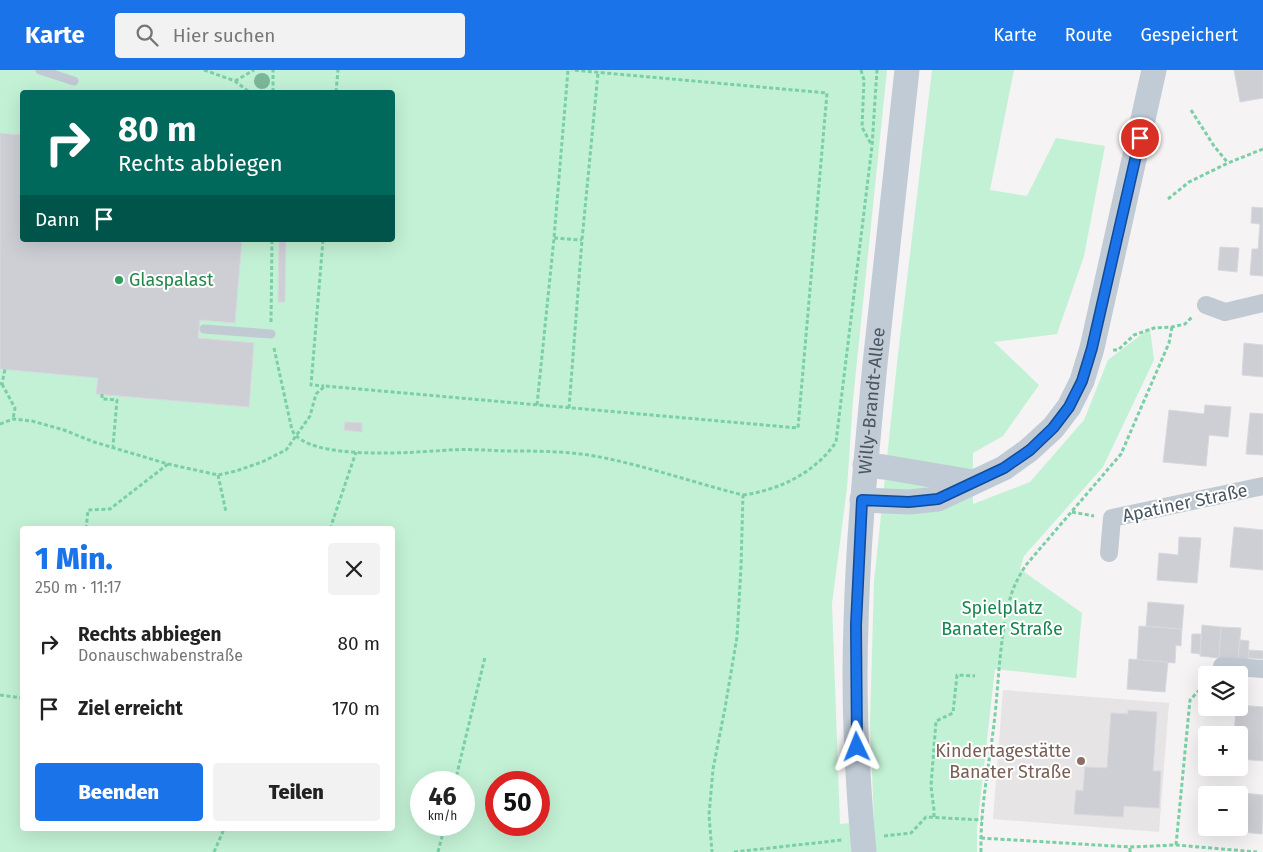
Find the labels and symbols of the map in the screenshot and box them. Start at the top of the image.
pin [1119,117,1161,159]
place label: Glaspalast [129,269,214,291]
marker: Glaspalast [113,274,125,286]
street label: Willy-Brandt-Allee [854,326,890,475]
street label: Apatiner Straße [1121,479,1249,527]
park label: Spielplatz Banater Straße [941,597,1063,640]
position arrow [830,720,882,772]
place label: Kindertagestätte Banater Straße [935,740,1071,783]
marker: Kindertagestätte Banater Straße [1075,755,1087,767]
speed limit sign: 50 [485,771,550,836]

